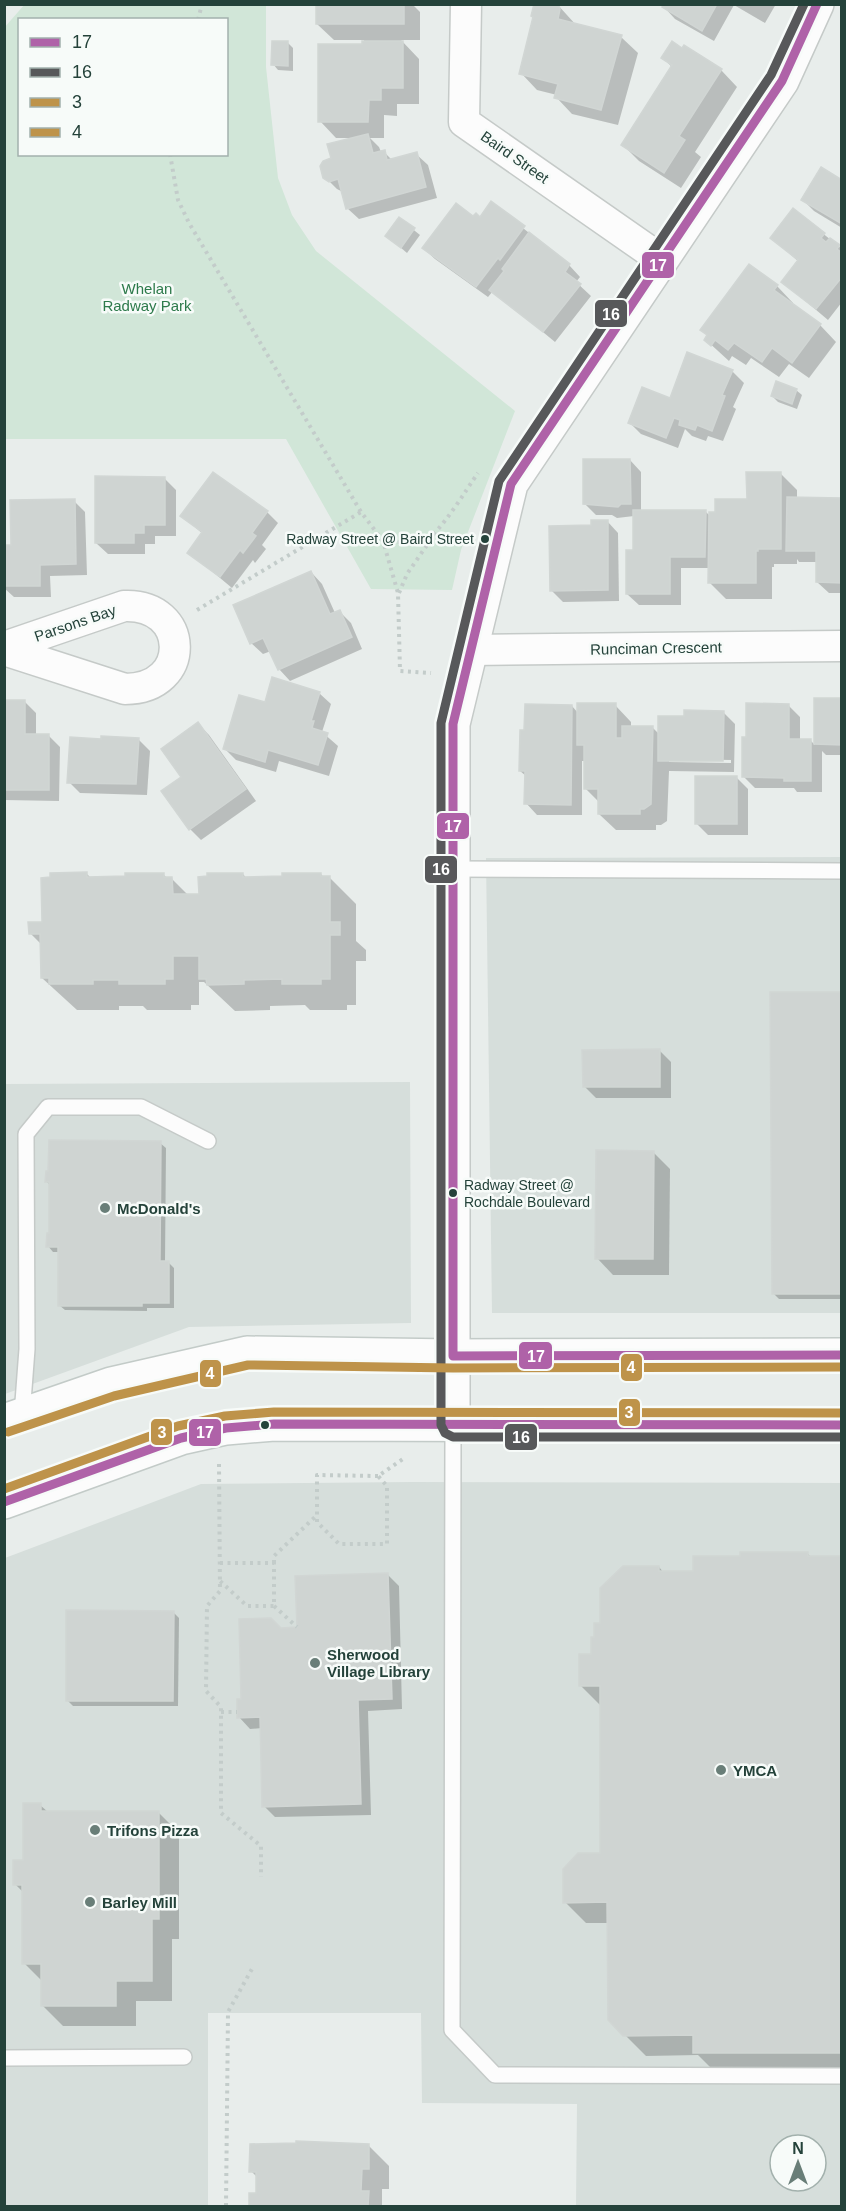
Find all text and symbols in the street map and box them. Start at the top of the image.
legend [18,18,228,156]
text: 17 [72,32,92,52]
text: 16 [72,62,92,82]
text: 3 [72,92,82,112]
text: 4 [72,122,82,142]
street label: Baird Street [478,127,553,187]
line badge: 17 [641,251,675,279]
text: 17 [649,257,667,274]
park label: Whelan Radway Park [102,280,192,314]
line badge: 16 [594,299,628,328]
text: 16 [602,306,620,323]
place label: Radway Street @ Baird Street [286,531,474,547]
marker: Radway Street @ Baird Street [479,533,491,545]
street label: Parsons Bay [32,601,118,645]
street label: Runciman Crescent [590,638,723,658]
line badge: 17 [436,812,470,840]
text: 17 [444,818,462,835]
line badge: 16 [424,855,458,884]
text: 16 [432,861,450,878]
place label: Radway Street @ Rochdale Boulevard [464,1177,590,1210]
marker: Radway Street @ Rochdale Boulevard [447,1187,459,1199]
place label: McDonald's [117,1200,201,1217]
marker: McDonald's [98,1201,112,1215]
line badge: 17 [518,1341,553,1370]
text: 17 [527,1348,545,1365]
line badge: 4 [620,1353,643,1382]
line badge: 4 [199,1359,222,1388]
text: 4 [627,1359,636,1376]
text: 4 [206,1365,215,1382]
line badge: 3 [618,1398,641,1427]
text: 3 [625,1404,634,1421]
line badge: 3 [150,1418,173,1446]
line badge: 17 [188,1418,222,1447]
unlabelled marker [259,1419,271,1431]
line badge: 16 [504,1423,538,1451]
text: 3 [158,1424,167,1441]
text: 17 [196,1424,214,1441]
text: 16 [512,1429,530,1446]
place label: Sherwood Village Library [327,1646,431,1680]
marker: Sherwood Village Library [308,1656,322,1670]
place label: YMCA [733,1762,777,1779]
marker: YMCA [714,1763,728,1777]
place label: Trifons Pizza [107,1822,199,1839]
marker: Trifons Pizza [88,1823,102,1837]
place label: Barley Mill [102,1894,177,1911]
marker: Barley Mill [83,1895,97,1909]
north arrow [768,2133,828,2193]
text: N [792,2140,804,2157]

